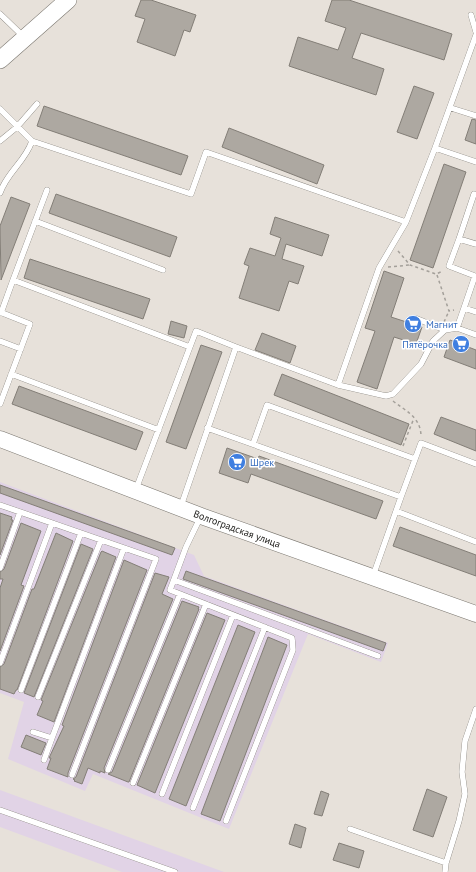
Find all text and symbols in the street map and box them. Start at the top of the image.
supermarket icon: Магнит [403,314,423,334]
place label: Магнит [426,318,457,331]
supermarket icon: Пятёрочка [451,334,471,354]
place label: Пятёрочка [402,338,448,351]
supermarket icon: Шрек [227,452,247,472]
place label: Шрек [250,456,274,469]
street label: Волгоградская улица [192,507,282,551]

